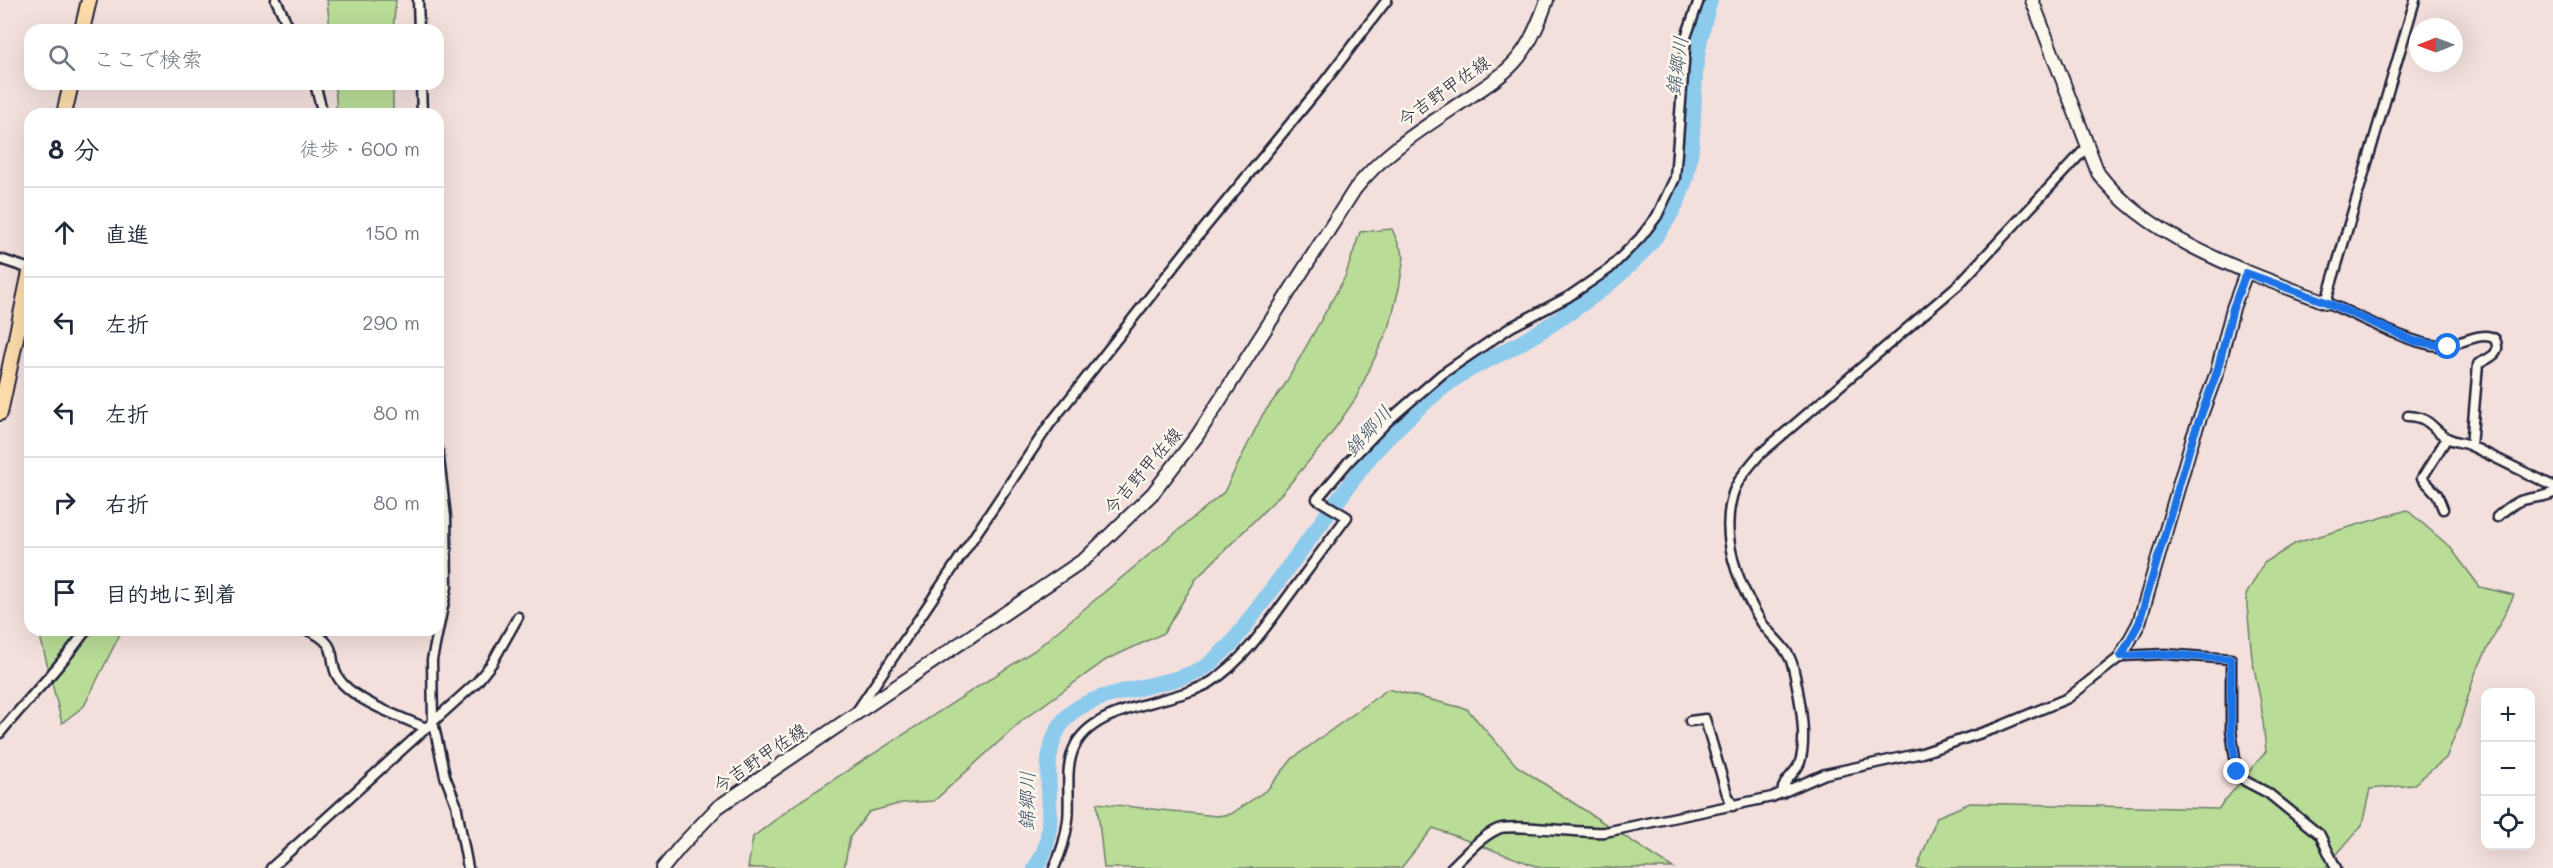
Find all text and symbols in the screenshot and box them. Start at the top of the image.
north arrow [2409,18,2463,72]
search box [24,24,444,90]
water label: 錦郷川 [1659,34,1693,97]
icon: search [45,41,78,74]
text: ここで検索 [93,44,203,73]
street label: 今吉野甲佐線 [1392,49,1495,131]
text: 8 分 [48,132,99,166]
text: 徒歩 · 600 m [299,135,420,161]
icon: ahead [48,216,81,249]
text: 直進 [105,219,149,248]
text: 150 m [365,219,420,245]
icon: left [48,306,81,339]
text: 左折 [105,309,149,338]
text: 290 m [362,309,420,335]
route start [2434,333,2460,359]
icon: left [48,396,81,429]
text: 左折 [105,399,149,428]
text: 80 m [373,399,420,425]
water label: 錦郷川 [1338,399,1397,461]
street label: 今吉野甲佐線 [1098,422,1187,519]
icon: right [48,486,81,519]
text: 右折 [105,489,149,518]
text: 80 m [373,489,420,515]
icon: arrive [48,576,81,609]
text: 目的地に到着 [105,579,237,608]
map controls [2481,688,2535,850]
button: + [2481,688,2535,742]
street label: 今吉野甲佐線 [708,717,811,797]
button: − [2481,742,2535,796]
route end [2223,758,2249,784]
water label: 錦郷川 [1012,771,1040,831]
button: locate [2481,796,2535,850]

